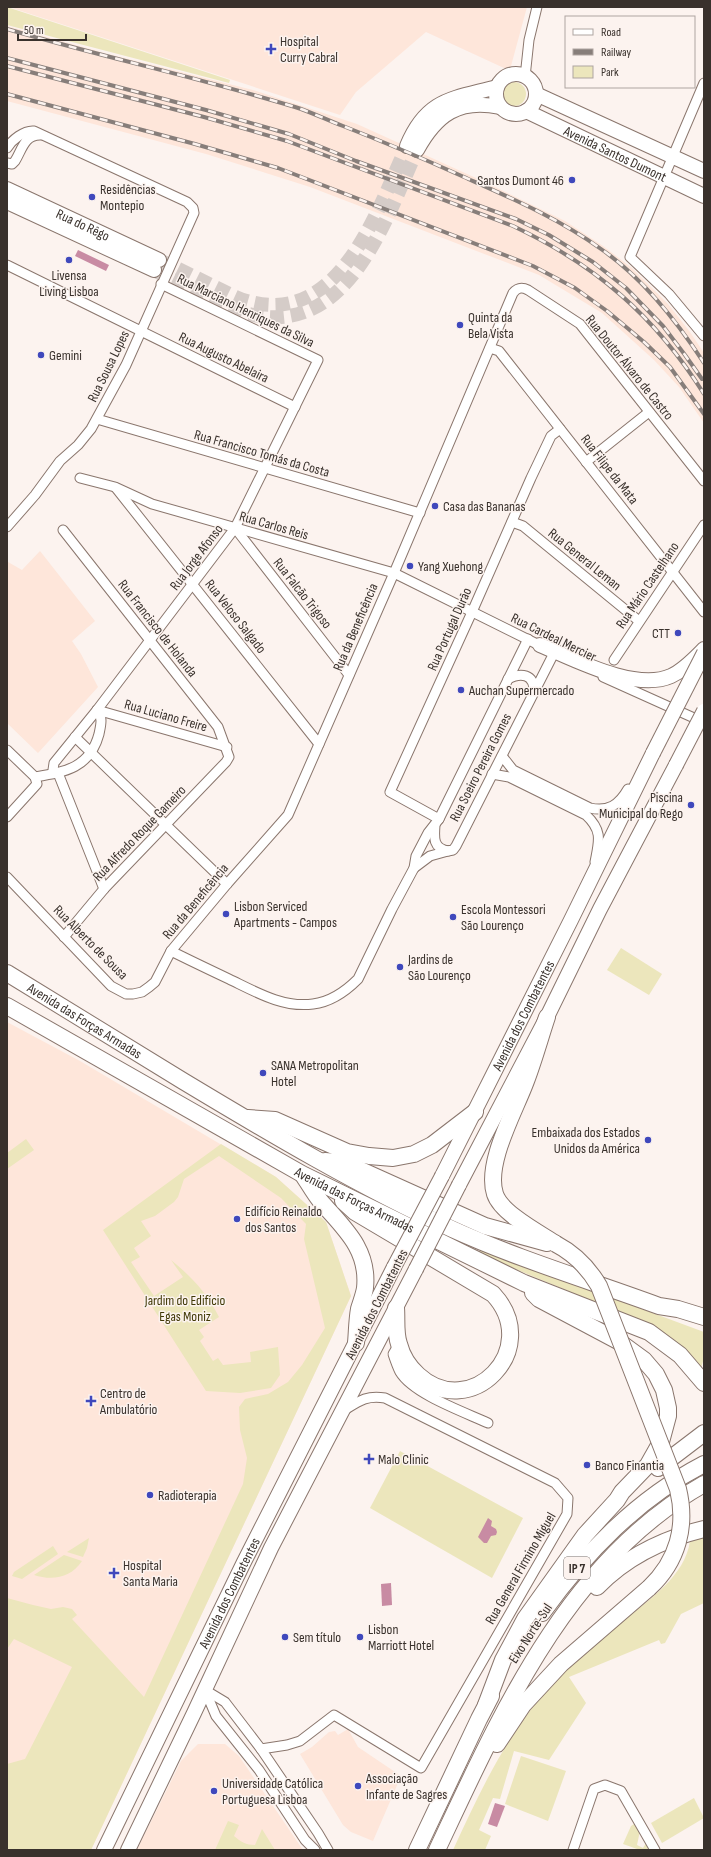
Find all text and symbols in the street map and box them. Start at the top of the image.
scale bar [18,16,86,42]
legend [565,16,695,88]
text: 50 m [24,23,44,38]
text: Road [601,25,621,40]
place label: Hospital Curry Cabral [280,33,338,66]
marker: Hospital Curry Cabral [265,43,277,55]
text: Railway [601,45,632,60]
text: Park [601,65,619,80]
street label: Avenida Santos Dumont [560,122,669,186]
place label: Santos Dumont 46 [477,172,564,189]
marker: Santos Dumont 46 [567,175,577,185]
place label: Residências Montepio [100,181,156,214]
marker: Residências Montepio [87,192,97,202]
street label: Rua do Rêgo [53,205,113,245]
marker: Livensa Living Lisboa [64,255,74,265]
place label: Livensa Living Lisboa [39,267,99,300]
street label: Rua Marciano Henriques da Silva [175,270,317,351]
place label: Quinta da Bela Vista [468,309,514,342]
street label: Rua Doutor Álvaro de Castro [582,311,677,423]
marker: Quinta da Bela Vista [455,320,465,330]
street label: Rua Sousa Lopes [84,328,133,405]
street label: Rua Augusto Abelaira [176,328,271,387]
place label: Gemini [49,347,82,364]
marker: Gemini [36,350,46,360]
street label: Rua Francisco Tomás da Costa [192,426,331,481]
street label: Rua Filipe da Mata [577,431,642,508]
place label: Casa das Bananas [443,498,525,515]
marker: Casa das Bananas [430,501,440,511]
street label: Rua Carlos Reis [237,508,310,543]
street label: Rua Jorge Afonso [166,521,227,594]
street label: Rua General Leman [545,525,625,594]
street label: Rua Mário Castelhano [612,539,683,632]
street label: Rua Falcão Trigoso [270,554,336,632]
place label: Yang Xuehong [418,558,483,575]
marker: Yang Xuehong [405,561,415,571]
street label: Rua Francisco de Holanda [114,576,201,680]
street label: Rua Veloso Salgado [201,576,270,657]
street label: Rua da Beneficência [329,581,382,674]
street label: Rua Portugal Durão [424,585,475,673]
street label: Rua Cardeal Mercier [508,609,599,665]
place label: CTT [652,625,670,642]
marker: CTT [673,628,683,638]
place label: Auchan Supermercado [468,682,574,699]
marker: Auchan Supermercado [456,685,466,695]
street label: Rua Luciano Freire [123,696,209,735]
street label: Rua Soeiro Pereira Gomes [446,710,515,824]
street label: Rua Alfredo Roque Gameiro [89,782,190,885]
place label: Piscina Municipal do Rego [599,789,683,822]
marker: Piscina Municipal do Rego [686,800,696,810]
street label: Rua da Beneficência [159,860,232,943]
place label: Lisbon Serviced Apartments - Campos [233,898,337,931]
place label: Escola Montessori São Lourenço [461,901,546,934]
street label: Rua Alberto de Sousa [50,902,131,983]
marker: Lisbon Serviced Apartments - Campos [221,909,231,919]
marker: Escola Montessori São Lourenço [448,912,458,922]
place label: Jardins de São Lourenço [407,951,471,984]
street label: Avenida dos Combatentes [488,958,558,1074]
marker: Jardins de São Lourenço [395,962,405,972]
street label: Avenida das Forças Armadas [23,979,145,1062]
place label: SANA Metropolitan Hotel [271,1057,359,1090]
marker: SANA Metropolitan Hotel [258,1068,268,1078]
place label: Embaixada dos Estados Unidos da América [532,1124,640,1157]
marker: Embaixada dos Estados Unidos da América [643,1135,653,1145]
street label: Avenida das Forças Armadas [291,1163,417,1237]
place label: Edifício Reinaldo dos Santos [245,1203,322,1236]
marker: Edifício Reinaldo dos Santos [232,1214,242,1224]
street label: Avenida dos Combatentes [341,1246,411,1363]
park label: Jardim do Edifício Egas Moniz [144,1292,225,1325]
place label: Centro de Ambulatório [99,1385,157,1418]
marker: Centro de Ambulatório [85,1395,97,1407]
place label: Malo Clinic [378,1451,429,1468]
marker: Malo Clinic [363,1453,375,1465]
place label: Banco Finantia [595,1457,664,1474]
marker: Banco Finantia [582,1460,592,1470]
place label: Radioterapia [158,1487,217,1504]
marker: Radioterapia [145,1490,155,1500]
street label: Rua General Firmino Miguel [481,1509,559,1627]
street label: Avenida dos Combatentes [195,1535,264,1652]
place label: Hospital Santa Maria [123,1557,178,1590]
road number: IP 7 [564,1557,590,1579]
marker: Hospital Santa Maria [108,1567,120,1579]
street label: Eixo Norte-Sul [505,1600,556,1666]
place label: Lisbon Marriott Hotel [368,1621,434,1654]
place label: Sem título [293,1629,341,1646]
marker: Sem título [280,1632,290,1642]
marker: Lisbon Marriott Hotel [355,1632,365,1642]
place label: Associação Infante de Sagres [365,1770,447,1803]
place label: Universidade Católica Portuguesa Lisboa [222,1775,323,1808]
marker: Associação Infante de Sagres [353,1781,363,1791]
marker: Universidade Católica Portuguesa Lisboa [209,1786,219,1796]

